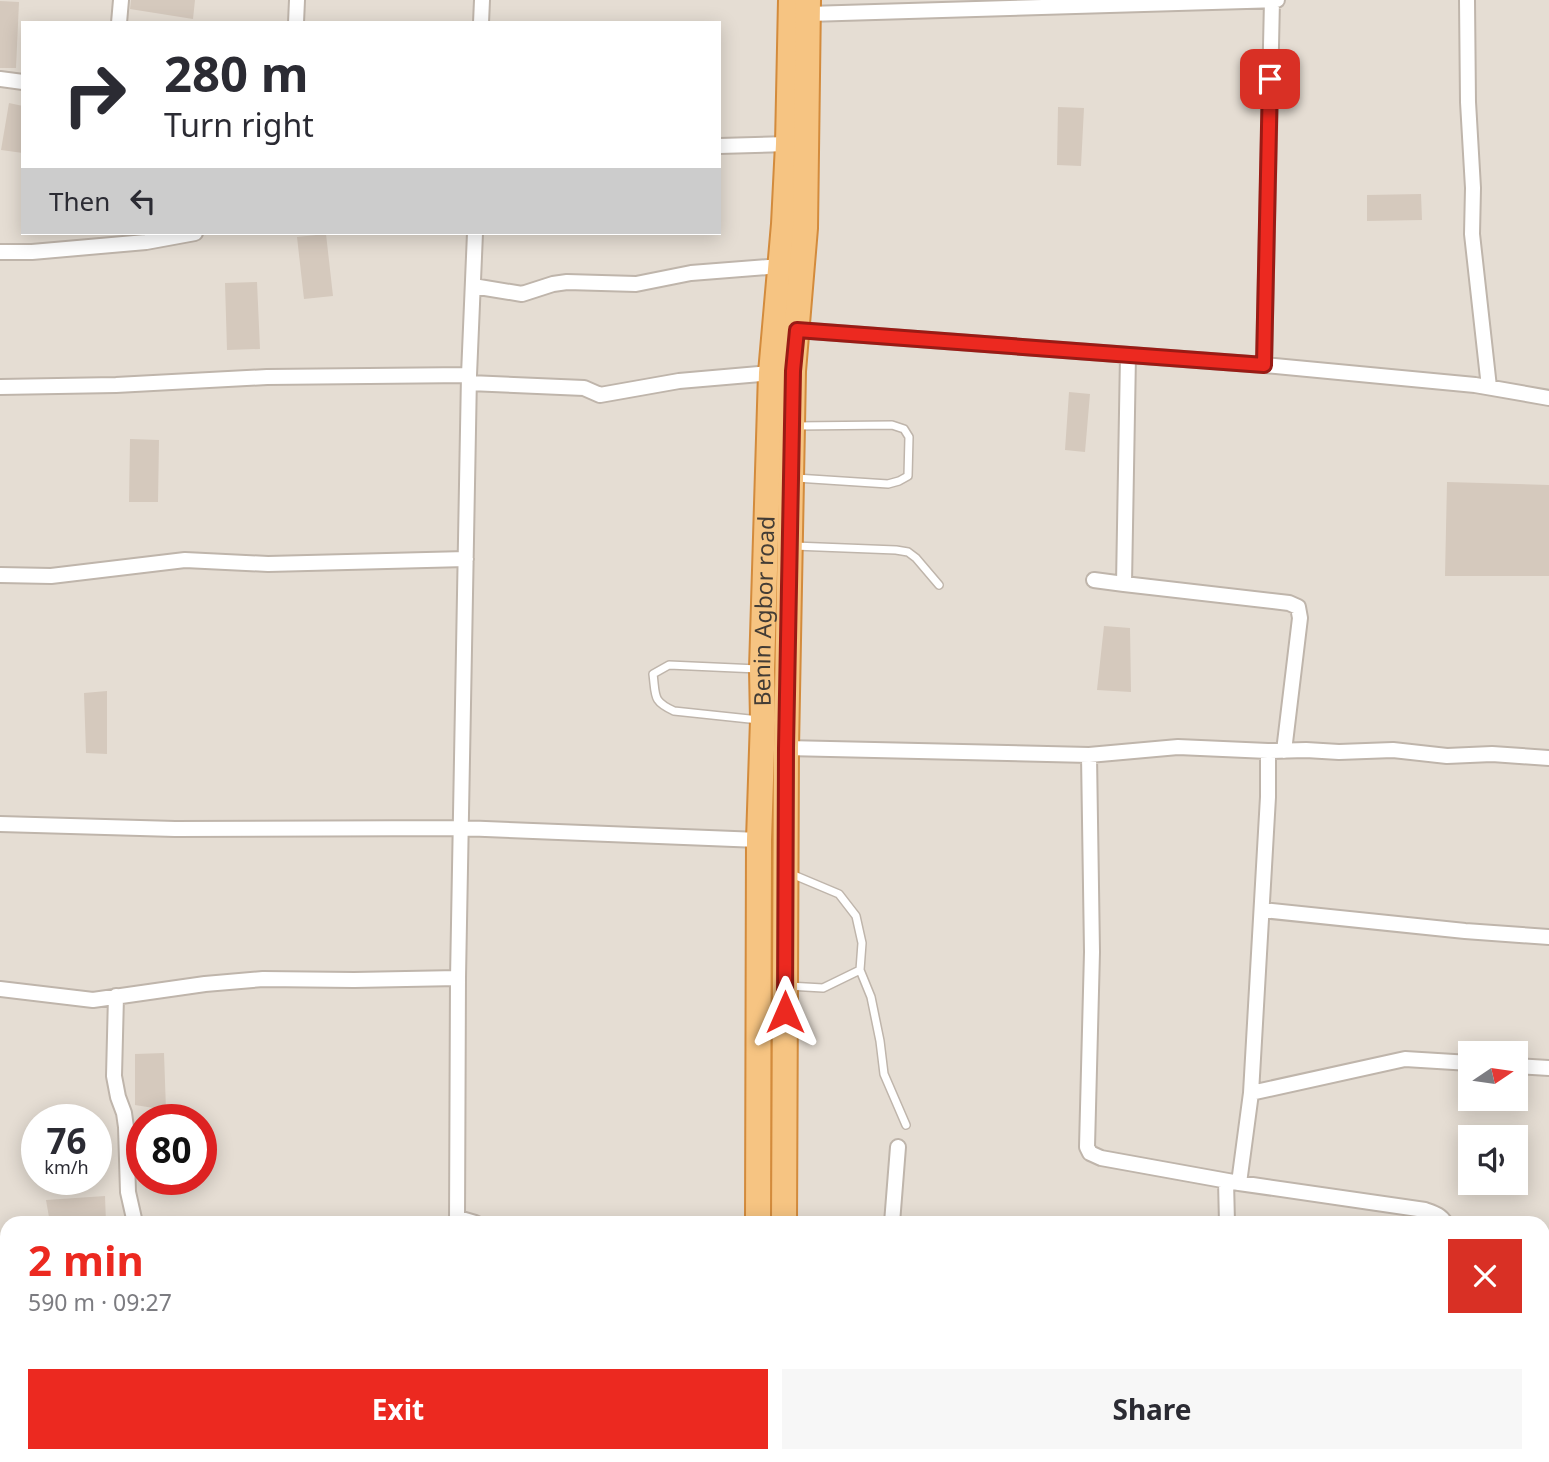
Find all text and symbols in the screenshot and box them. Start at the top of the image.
text: 280 m [164,40,309,106]
icon: right [49,49,140,140]
pin [1240,49,1300,109]
icon: arrive [1251,60,1289,98]
text: Turn right [164,103,314,146]
icon: left [124,182,162,220]
text: Then [49,183,110,219]
street label: Benin Agbor road [745,515,782,707]
position arrow [748,975,822,1049]
north arrow [1458,1041,1528,1111]
map controls [1458,1041,1528,1195]
speed limit sign: 80 [126,1104,217,1195]
text: 76 [46,1117,87,1164]
button: sound [1458,1125,1528,1195]
text: km/h [44,1155,89,1179]
text: 2 min [28,1231,144,1288]
button: close [1448,1239,1522,1313]
text: 590 m · 09:27 [28,1286,172,1318]
button: Exit [28,1369,768,1449]
button: Share [782,1369,1522,1449]

